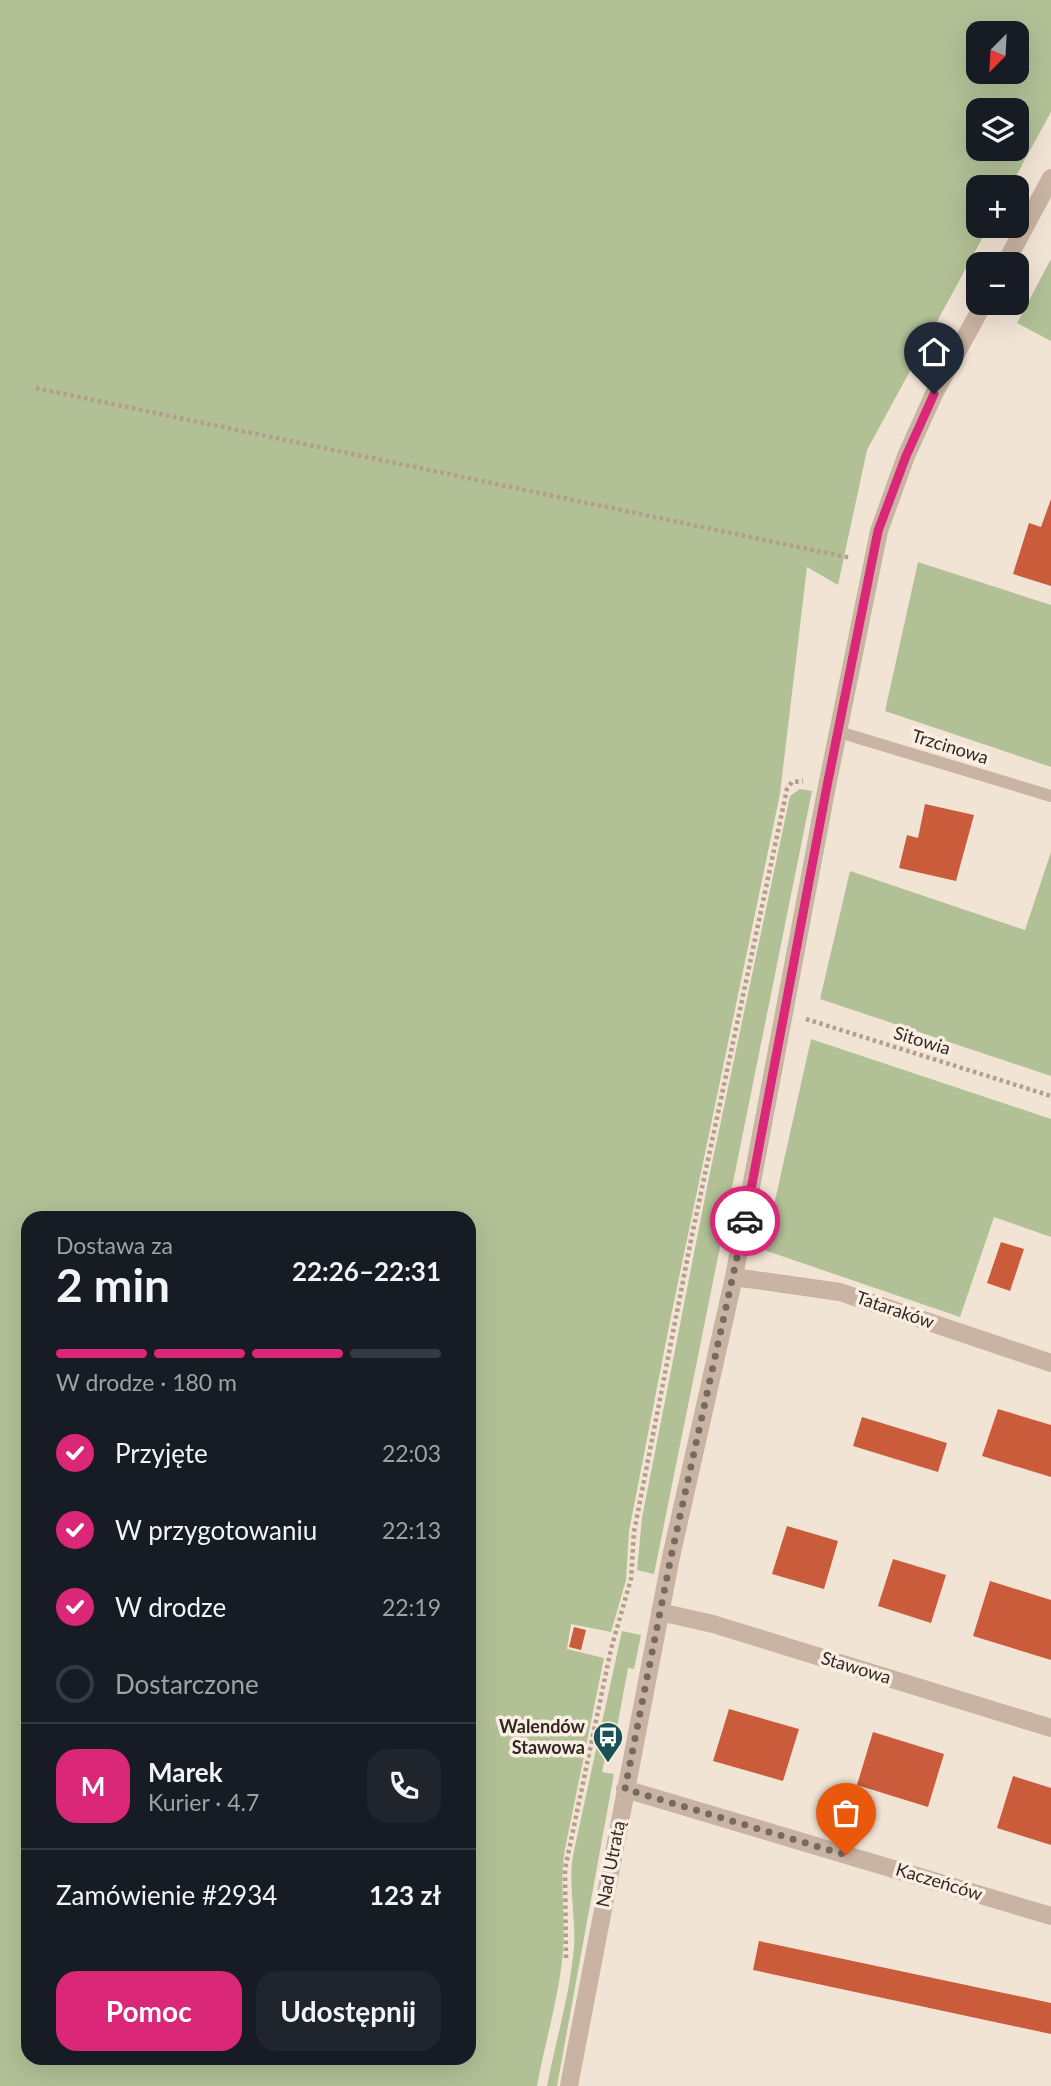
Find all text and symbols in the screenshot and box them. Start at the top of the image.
north arrow [966,21,1029,84]
map controls [966,21,1029,315]
button: layers [966,98,1029,161]
button: + [966,175,1029,238]
button: − [966,252,1029,315]
pin [904,322,964,394]
icon: home [915,333,953,371]
street label: Trzcinowa [909,724,991,768]
street label: Sitowia [891,1021,953,1059]
courier [710,1186,780,1256]
icon: car [726,1202,764,1240]
text: Dostawa za [56,1231,173,1259]
text: 22:26–22:31 [292,1255,441,1287]
text: 2 min [56,1257,170,1312]
street label: Tataraków [853,1285,937,1333]
text: W drodze · 180 m [56,1368,237,1396]
icon: check [56,1434,94,1472]
text: Przyjęte [115,1437,208,1469]
text: 22:03 [382,1439,441,1467]
icon: check [56,1511,94,1549]
text: W przygotowaniu [115,1514,317,1546]
text: 22:13 [382,1516,441,1544]
icon: check [56,1588,94,1626]
text: W drodze [115,1591,226,1623]
text: 22:19 [382,1593,441,1621]
street label: Stawowa [819,1646,894,1688]
text: Dostarczone [115,1668,259,1700]
place label: Walendów Stawowa [499,1715,586,1758]
bus stop icon: Walendów Stawowa [591,1720,625,1764]
button: phone [367,1749,441,1823]
text: Marek [148,1756,223,1788]
text: M [81,1770,105,1802]
pin [816,1783,876,1855]
text: Kurier · 4.7 [148,1788,259,1816]
icon: bag [827,1794,865,1832]
street label: Nad Utratą [591,1819,629,1909]
street label: Kaczeńców [893,1857,985,1905]
text: Zamówienie #2934 [56,1879,277,1911]
text: 123 zł [369,1879,441,1911]
button: Pomoc [56,1971,242,2051]
button: Udostępnij [256,1971,441,2051]

